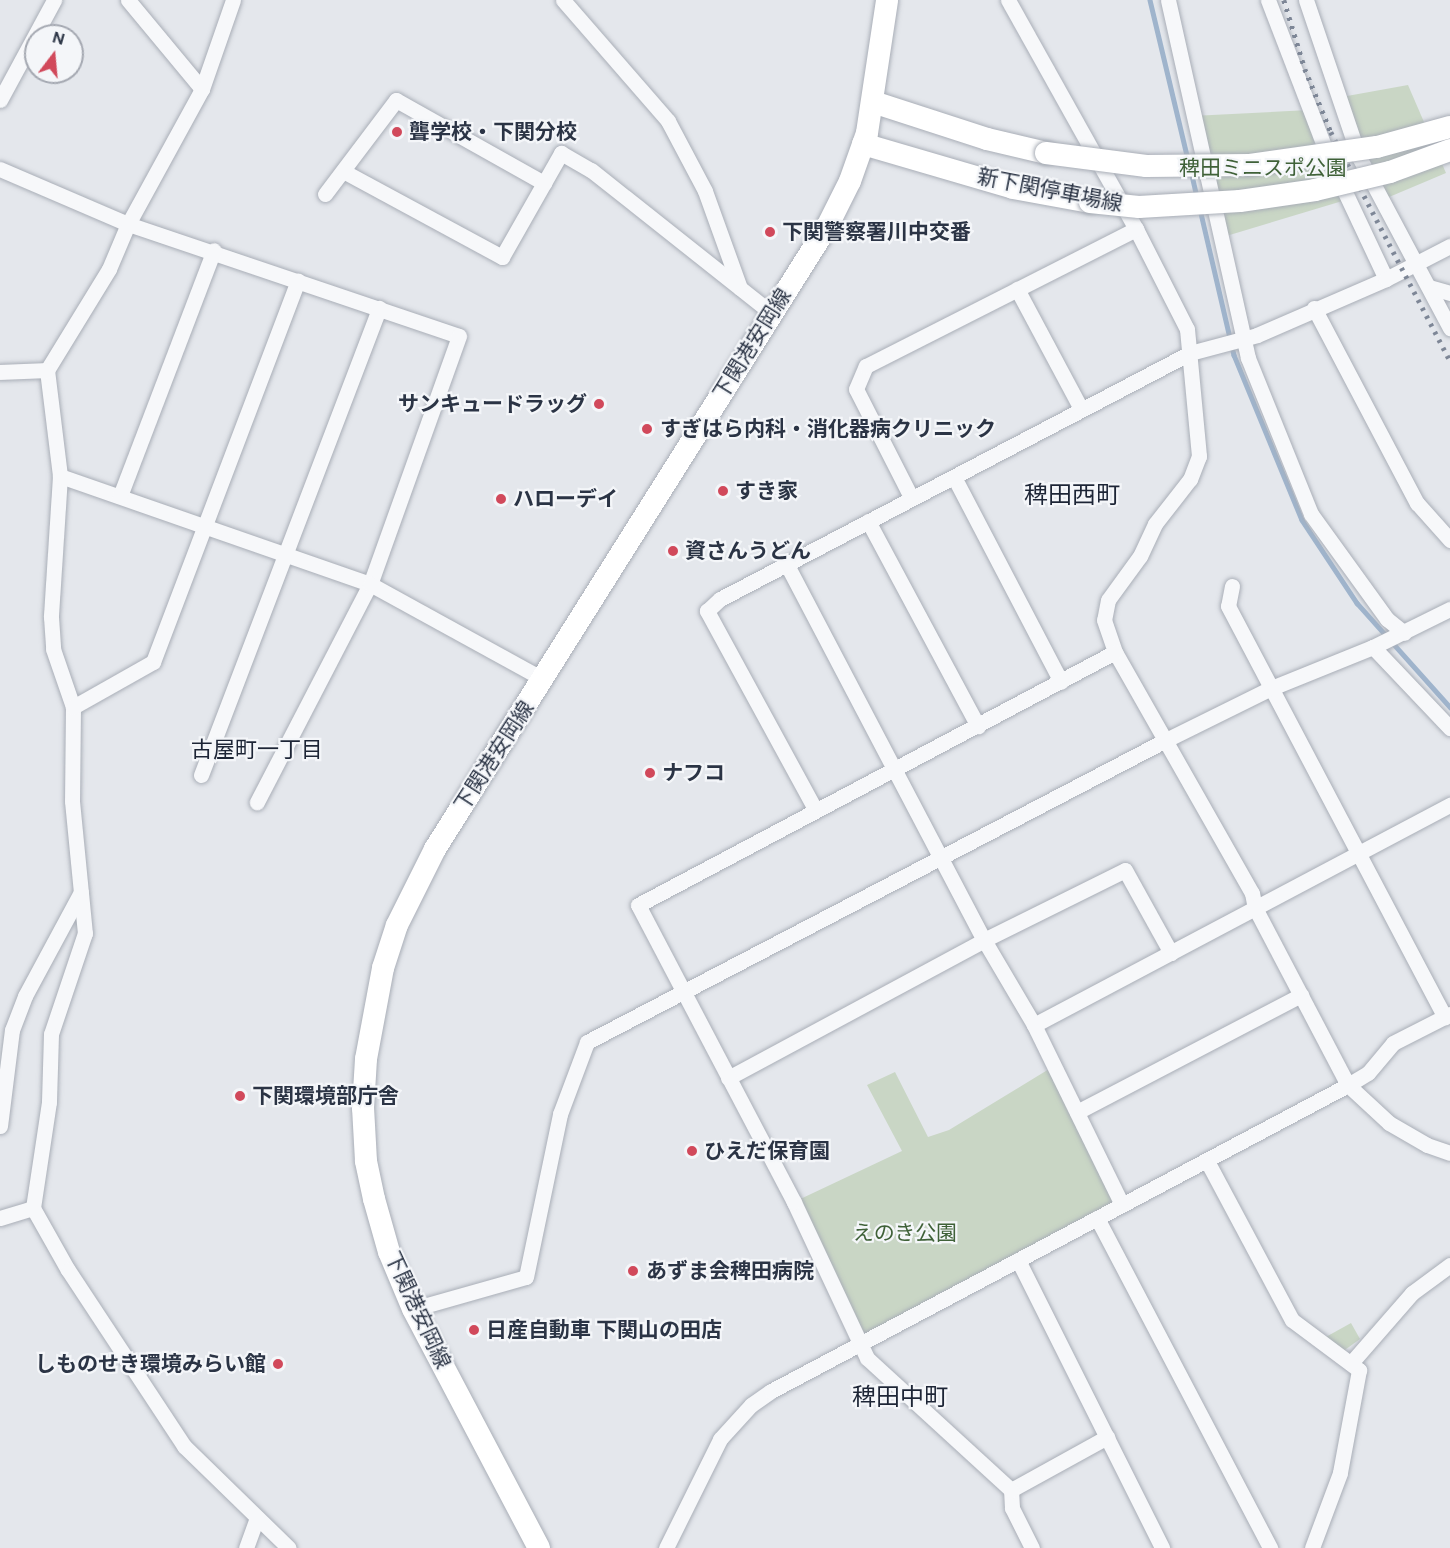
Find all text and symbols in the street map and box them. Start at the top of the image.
north arrow [24,24,84,84]
text: N [50,26,67,50]
place label: 聾学校・下関分校 [409,119,577,145]
marker: 聾学校・下関分校 [390,125,404,139]
park label: 稗田ミニスポ公園 [1179,155,1347,181]
street label: 新下関停車場線 [975,164,1125,216]
place label: 下関警察署川中交番 [782,219,971,245]
marker: 下関警察署川中交番 [763,225,777,239]
street label: 下関港安岡線 [708,284,796,404]
place label: サンキュードラッグ [398,391,587,417]
marker: サンキュードラッグ [592,397,606,411]
place label: すぎはら内科・消化器病クリニック [660,416,996,442]
marker: すぎはら内科・消化器病クリニック [638,420,656,438]
place label: すき家 [735,478,798,504]
district label: 稗田西町 [1024,481,1120,509]
marker: すき家 [716,484,730,498]
place label: ハローデイ [513,486,618,512]
marker: ハローデイ [494,492,508,506]
place label: 資さんうどん [685,538,811,564]
marker: 資さんうどん [666,544,680,558]
street label: 下関港安岡線 [449,696,539,816]
district label: 古屋町一丁目 [191,737,323,763]
place label: ナフコ [662,760,725,786]
marker: ナフコ [643,766,657,780]
place label: 下関環境部庁舎 [252,1083,399,1109]
marker: 下関環境部庁舎 [233,1089,247,1103]
place label: ひえだ保育園 [704,1138,830,1164]
marker: ひえだ保育園 [685,1144,699,1158]
park label: えのき公園 [853,1220,957,1246]
street label: 下関港安岡線 [380,1248,456,1372]
place label: あずま会稗田病院 [646,1258,814,1284]
marker: あずま会稗田病院 [624,1262,642,1280]
place label: 日産自動車 下関山の田店 [486,1317,722,1343]
marker: 日産自動車 下関山の田店 [467,1323,481,1337]
place label: しものせき環境みらい館 [35,1351,266,1377]
marker: しものせき環境みらい館 [271,1357,285,1371]
district label: 稗田中町 [852,1383,948,1411]

